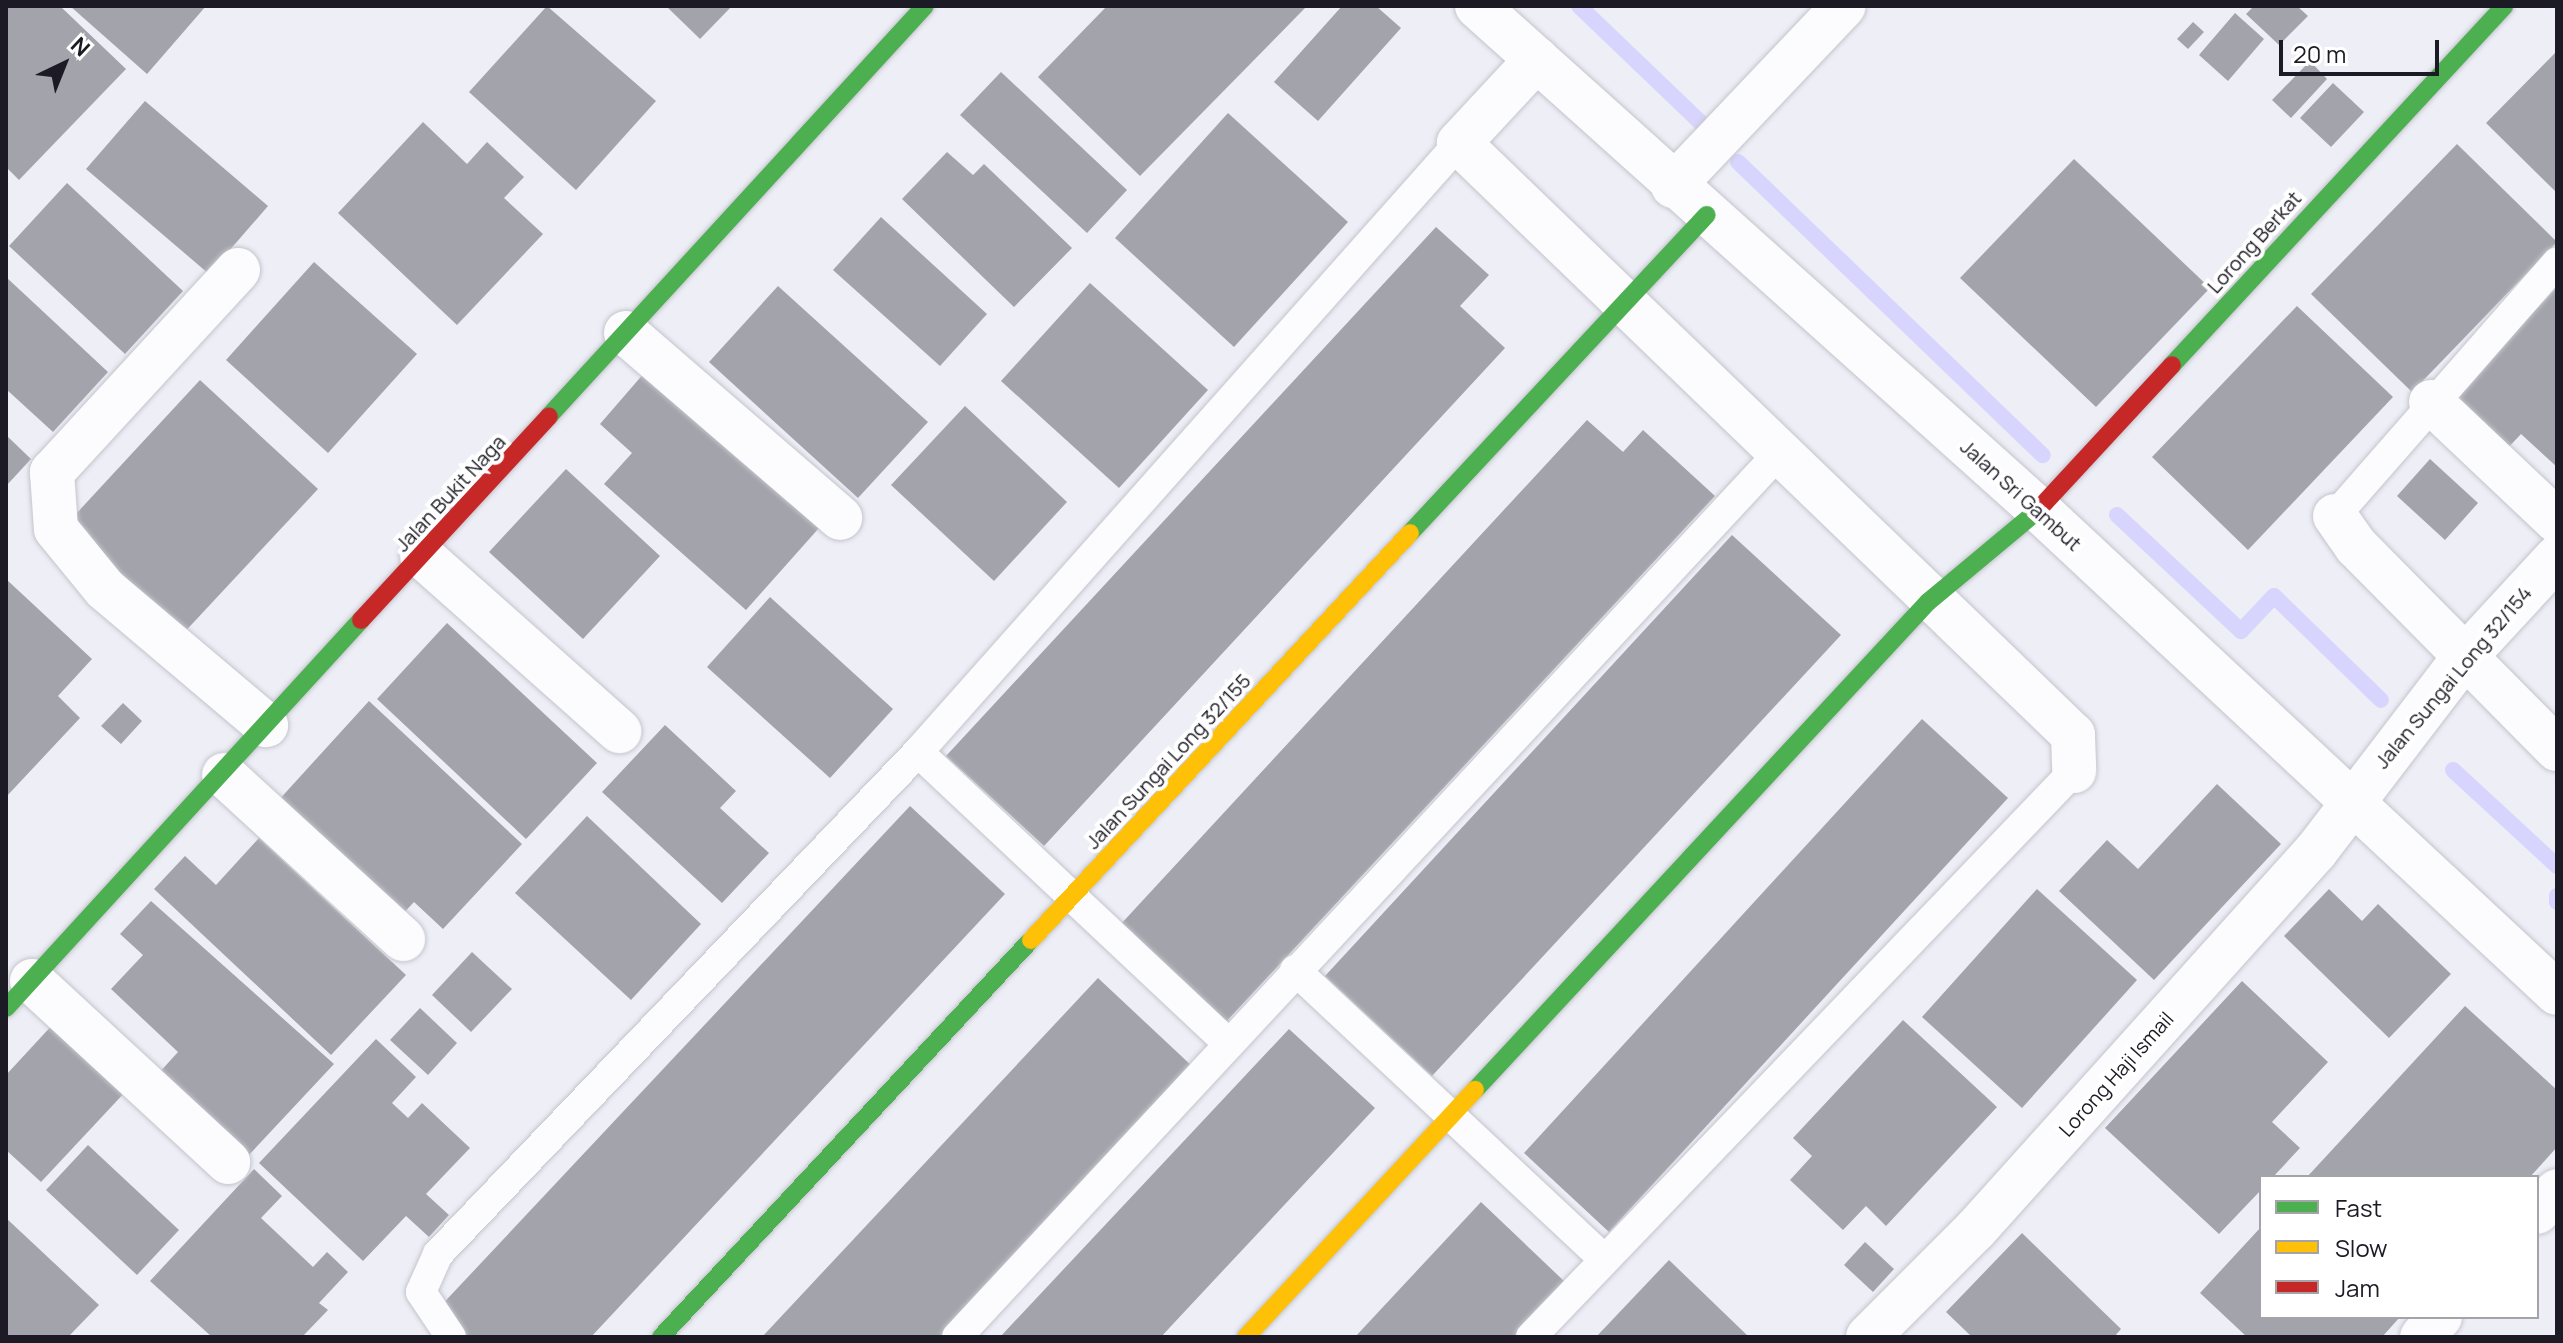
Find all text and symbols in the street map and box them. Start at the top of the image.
north arrow [24,24,104,104]
scale bar [2283,24,2443,74]
text: N [64,30,96,63]
text: 20 m [2293,37,2346,70]
street label: Lorong Berkat [2202,186,2306,298]
street label: Jalan Bukit Naga [390,430,510,556]
street label: Jalan Sri Gambut [1956,435,2086,555]
street label: Jalan Sungai Long 32/154 [2370,581,2536,773]
street label: Jalan Sungai Long 32/155 [1081,668,1255,854]
street label: Lorong Haji Ismail [2054,1007,2178,1141]
legend [2259,1175,2539,1319]
text: Fast [2335,1191,2382,1224]
text: Slow [2335,1231,2388,1264]
text: Jam [2335,1271,2380,1304]

